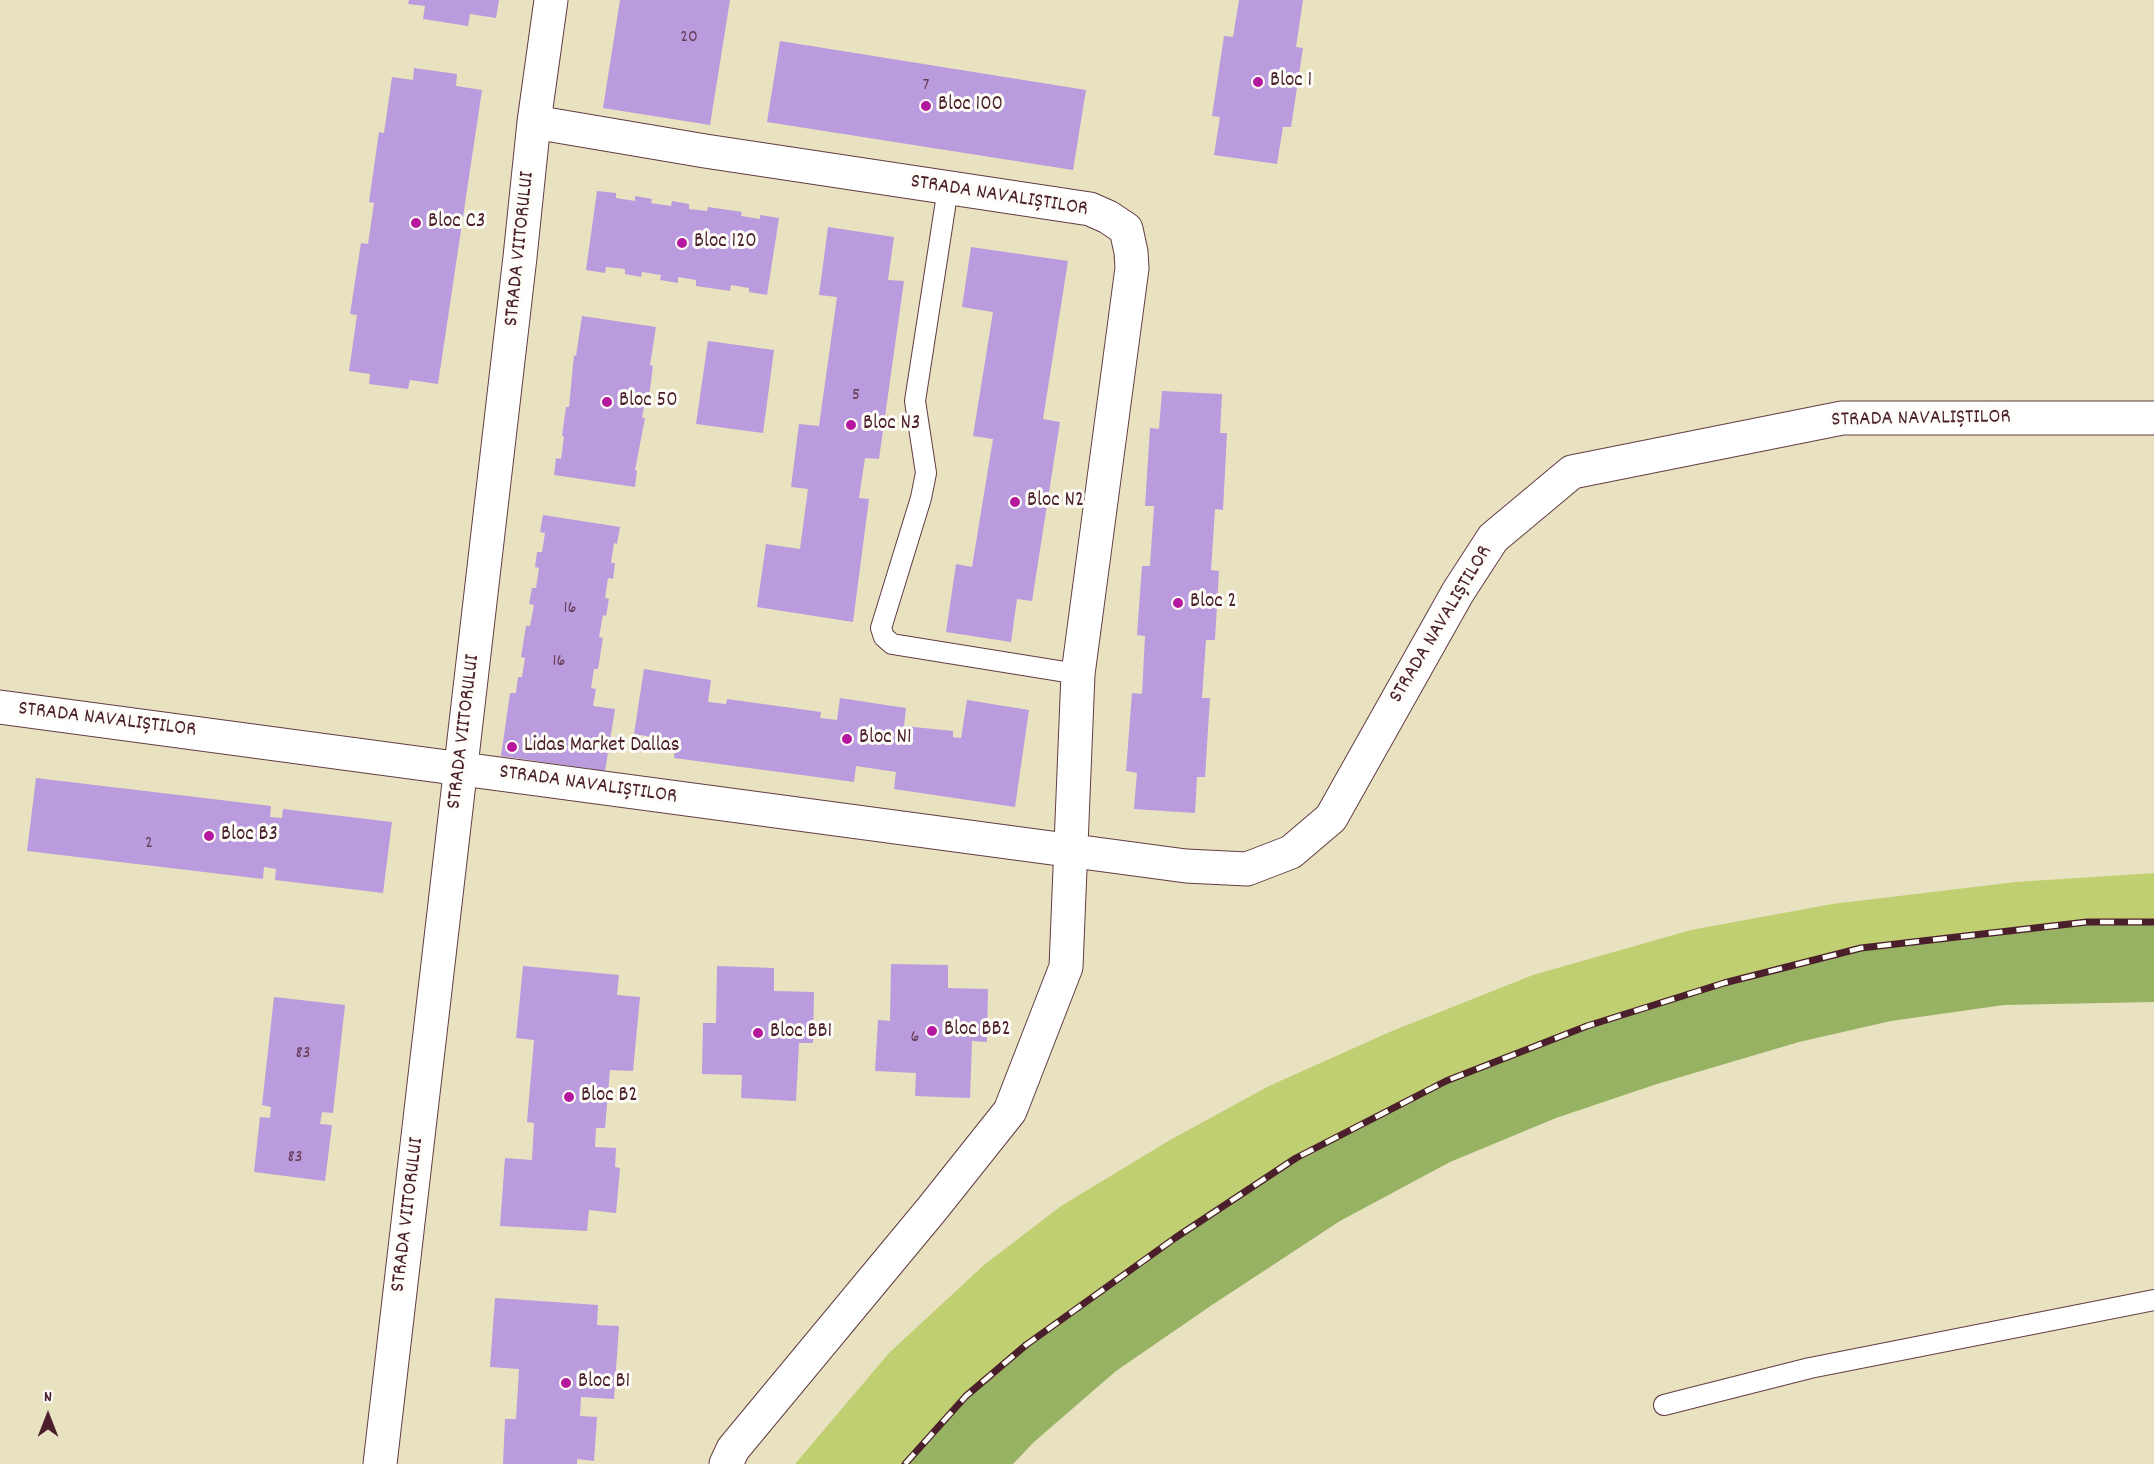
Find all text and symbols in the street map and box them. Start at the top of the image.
house number: 20 [680,28,698,50]
place label: Bloc 1 [1270,69,1312,95]
marker: Bloc 1 [1251,75,1265,89]
house number: 7 [923,76,929,98]
place label: Bloc 100 [938,93,1003,119]
marker: Bloc 100 [919,99,933,113]
street label: STRADA VIITORULUI [500,170,542,328]
street label: STRADA NAVALIȘTILOR [908,171,1090,223]
place label: Bloc C3 [428,210,485,236]
marker: Bloc C3 [409,216,423,230]
place label: Bloc 120 [694,230,757,256]
marker: Bloc 120 [675,236,689,250]
house number: 5 [852,386,860,408]
place label: Bloc 50 [619,389,678,415]
marker: Bloc 50 [600,395,614,409]
street label: STRADA NAVALIȘTILOR [1831,406,2011,434]
place label: Bloc N3 [863,412,920,438]
marker: Bloc N3 [844,418,858,432]
place label: Bloc N2 [1027,489,1084,515]
marker: Bloc N2 [1008,495,1022,509]
street label: STRADA NAVALIȘTILOR [1385,542,1499,708]
place label: Bloc 2 [1190,590,1237,616]
marker: Bloc 2 [1171,596,1185,610]
house number: 16 [564,599,576,621]
house number: 16 [553,652,565,674]
street label: STRADA VIITORULUI [443,653,487,811]
street label: STRADA NAVALIȘTILOR [16,698,198,744]
place label: Bloc N1 [859,726,912,752]
marker: Bloc N1 [840,732,854,746]
place label: Lidas Market Dallas [524,734,680,760]
marker: Lidas Market Dallas [505,740,519,754]
street label: STRADA NAVALIȘTILOR [497,761,679,811]
place label: Bloc B3 [221,823,278,849]
marker: Bloc B3 [202,829,216,843]
house number: 2 [145,834,153,856]
place label: Bloc BB2 [944,1018,1011,1044]
place label: Bloc BB1 [770,1020,832,1046]
marker: Bloc BB2 [925,1024,939,1038]
marker: Bloc BB1 [751,1026,765,1040]
house number: 6 [911,1028,919,1050]
house number: 83 [295,1044,311,1066]
place label: Bloc B2 [581,1084,638,1110]
marker: Bloc B2 [562,1090,576,1104]
street label: STRADA VIITORULUI [387,1136,431,1294]
house number: 83 [287,1148,303,1170]
place label: Bloc B1 [578,1370,630,1396]
marker: Bloc B1 [559,1376,573,1390]
north arrow [18,1386,78,1446]
text: N [44,1386,52,1409]

